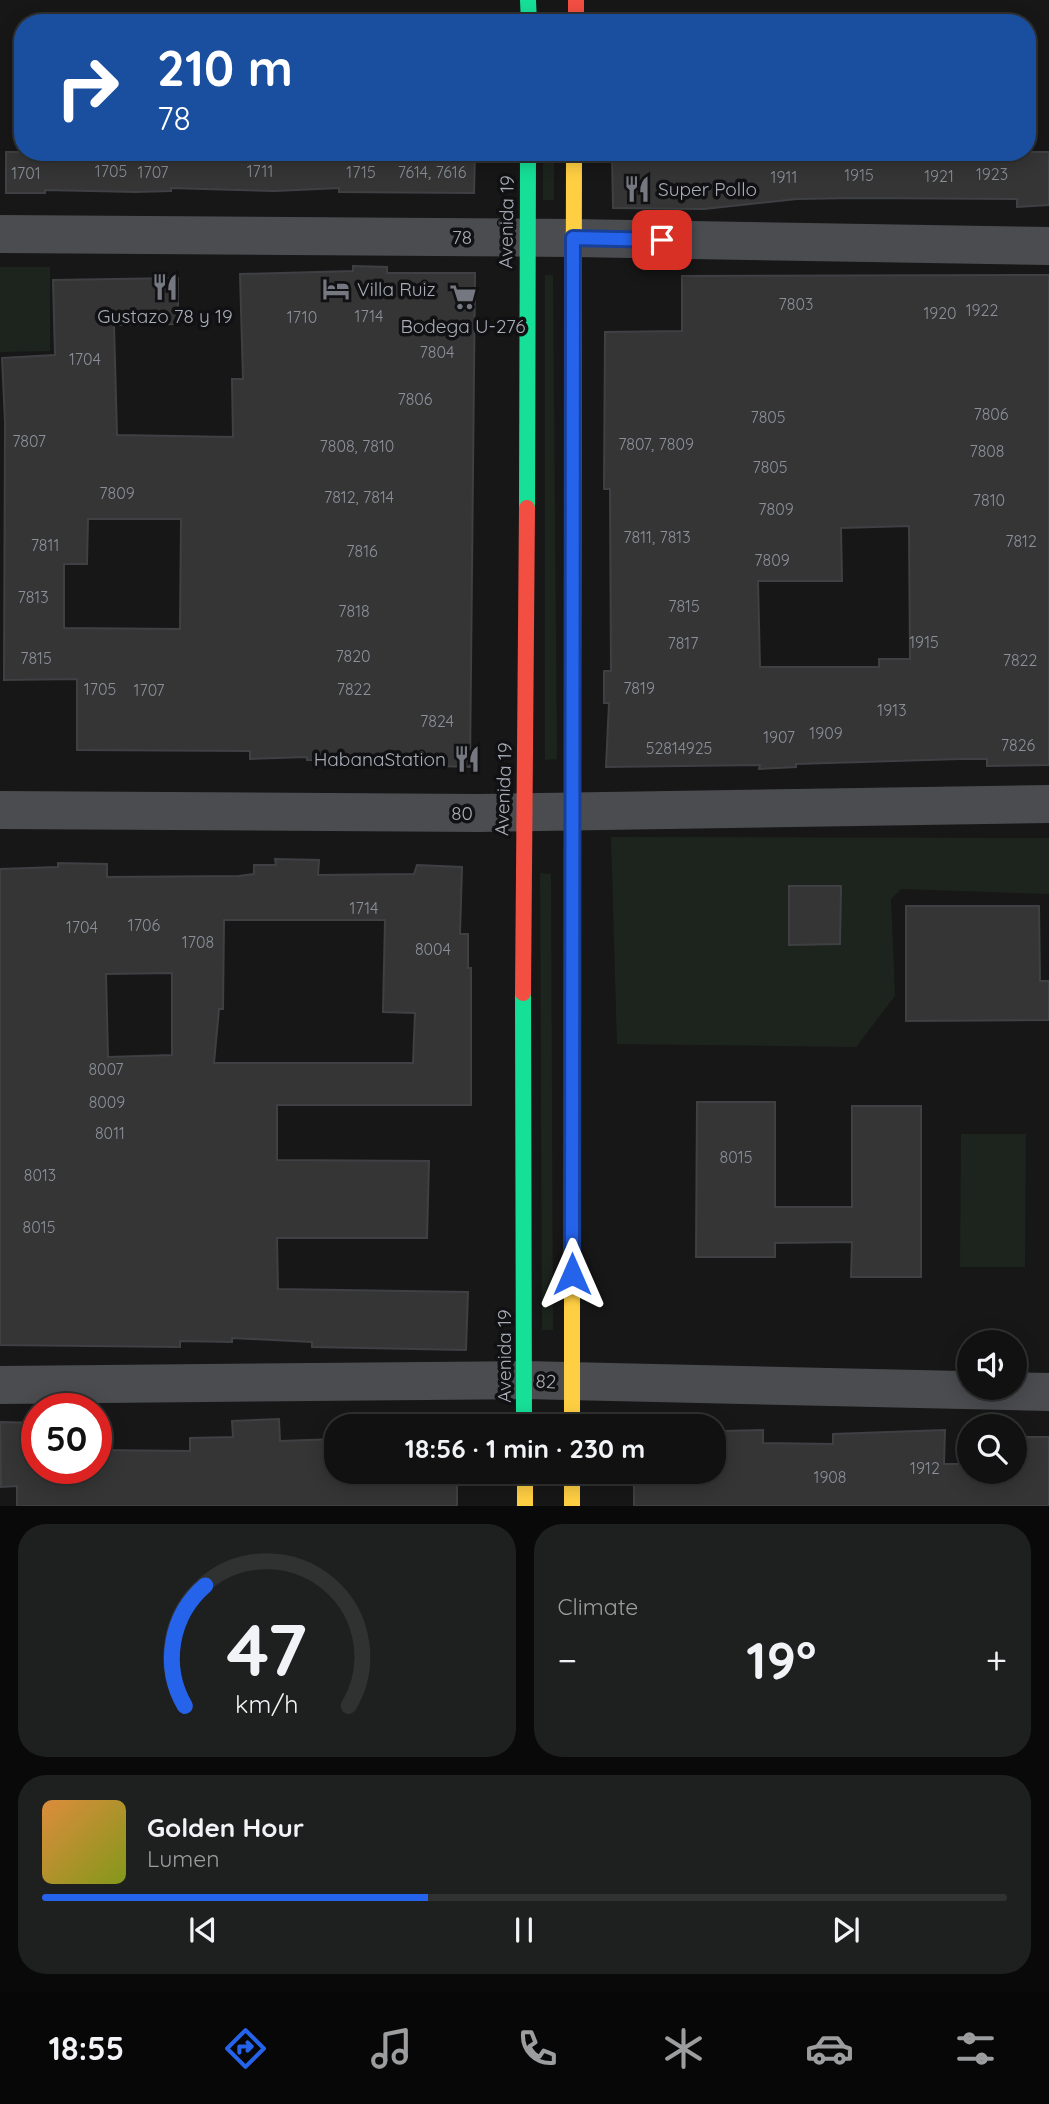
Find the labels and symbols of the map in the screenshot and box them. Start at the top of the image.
house number: 1705 [95,161,127,181]
house number: 1711 [247,161,273,181]
house number: 1707 [138,162,168,182]
house number: 1715 [346,162,376,182]
house number: 7614, 7616 [398,162,467,182]
house number: 1701 [11,163,41,183]
house number: 1923 [976,164,1008,184]
house number: 1915 [844,165,874,185]
house number: 1921 [924,166,954,186]
house number: 1911 [771,167,797,187]
restaurant icon: Super Pollo [622,174,652,204]
street label: Avenida 19 [493,175,519,269]
place label: Super Pollo [658,177,757,201]
pin [632,210,692,270]
street label: 78 [452,225,472,249]
restaurant icon: Gustazo 78 y 19 [150,272,180,302]
hotel icon: Villa Ruiz [321,274,351,304]
place label: Villa Ruiz [357,277,436,301]
supermarket icon: Bodega U-276 [448,282,478,312]
house number: 7803 [779,294,813,314]
house number: 1922 [966,300,998,320]
house number: 1920 [923,303,957,323]
place label: Gustazo 78 y 19 [97,304,233,328]
house number: 1714 [354,306,384,326]
house number: 1710 [287,307,317,327]
place label: Bodega U-276 [401,314,525,338]
house number: 7804 [420,342,454,362]
house number: 1704 [69,349,101,369]
house number: 7806 [398,389,433,409]
house number: 7806 [974,404,1009,424]
house number: 7805 [750,407,786,427]
house number: 7807 [12,431,46,451]
house number: 7807, 7809 [618,434,694,454]
house number: 7808, 7810 [320,436,394,456]
house number: 7808 [969,441,1005,461]
house number: 7805 [752,457,788,477]
house number: 7809 [99,483,135,503]
house number: 7812, 7814 [324,487,394,507]
house number: 7810 [973,490,1005,510]
house number: 7809 [758,499,794,519]
house number: 7811, 7813 [623,527,691,547]
house number: 7812 [1005,531,1037,551]
house number: 7811 [31,535,59,555]
house number: 7816 [346,541,378,561]
house number: 7809 [754,550,790,570]
house number: 7813 [17,587,49,607]
house number: 7815 [668,596,700,616]
house number: 7818 [338,601,370,621]
house number: 1915 [909,632,939,652]
house number: 7817 [668,633,698,653]
house number: 7820 [335,646,371,666]
house number: 7815 [20,648,52,668]
house number: 7822 [1003,650,1037,670]
house number: 7819 [623,678,655,698]
house number: 1705 [84,679,116,699]
house number: 7822 [337,679,371,699]
house number: 1707 [134,680,164,700]
house number: 1913 [877,700,907,720]
house number: 7824 [420,711,454,731]
house number: 1909 [809,723,843,743]
house number: 1907 [763,727,795,747]
house number: 7826 [1001,735,1036,755]
house number: 52814925 [646,738,712,758]
street label: Avenida 19 [489,742,517,836]
restaurant icon: HabanaStation [452,744,482,774]
place label: HabanaStation [314,747,446,771]
street label: 80 [451,801,473,825]
house number: 1714 [349,898,379,918]
house number: 1706 [128,915,161,935]
house number: 1704 [66,917,98,937]
house number: 1708 [182,932,214,952]
house number: 8004 [415,939,451,959]
house number: 8007 [88,1059,124,1079]
house number: 8009 [89,1092,125,1112]
house number: 8011 [95,1123,125,1143]
house number: 8015 [720,1147,752,1167]
house number: 8013 [24,1165,56,1185]
house number: 8015 [23,1217,55,1237]
position arrow [535,1237,609,1311]
street label: Avenida 19 [492,1309,516,1403]
street label: 82 [535,1368,557,1394]
speed limit sign: 50 [21,1393,112,1484]
house number: 1912 [910,1458,940,1478]
house number: 1908 [813,1467,847,1487]

